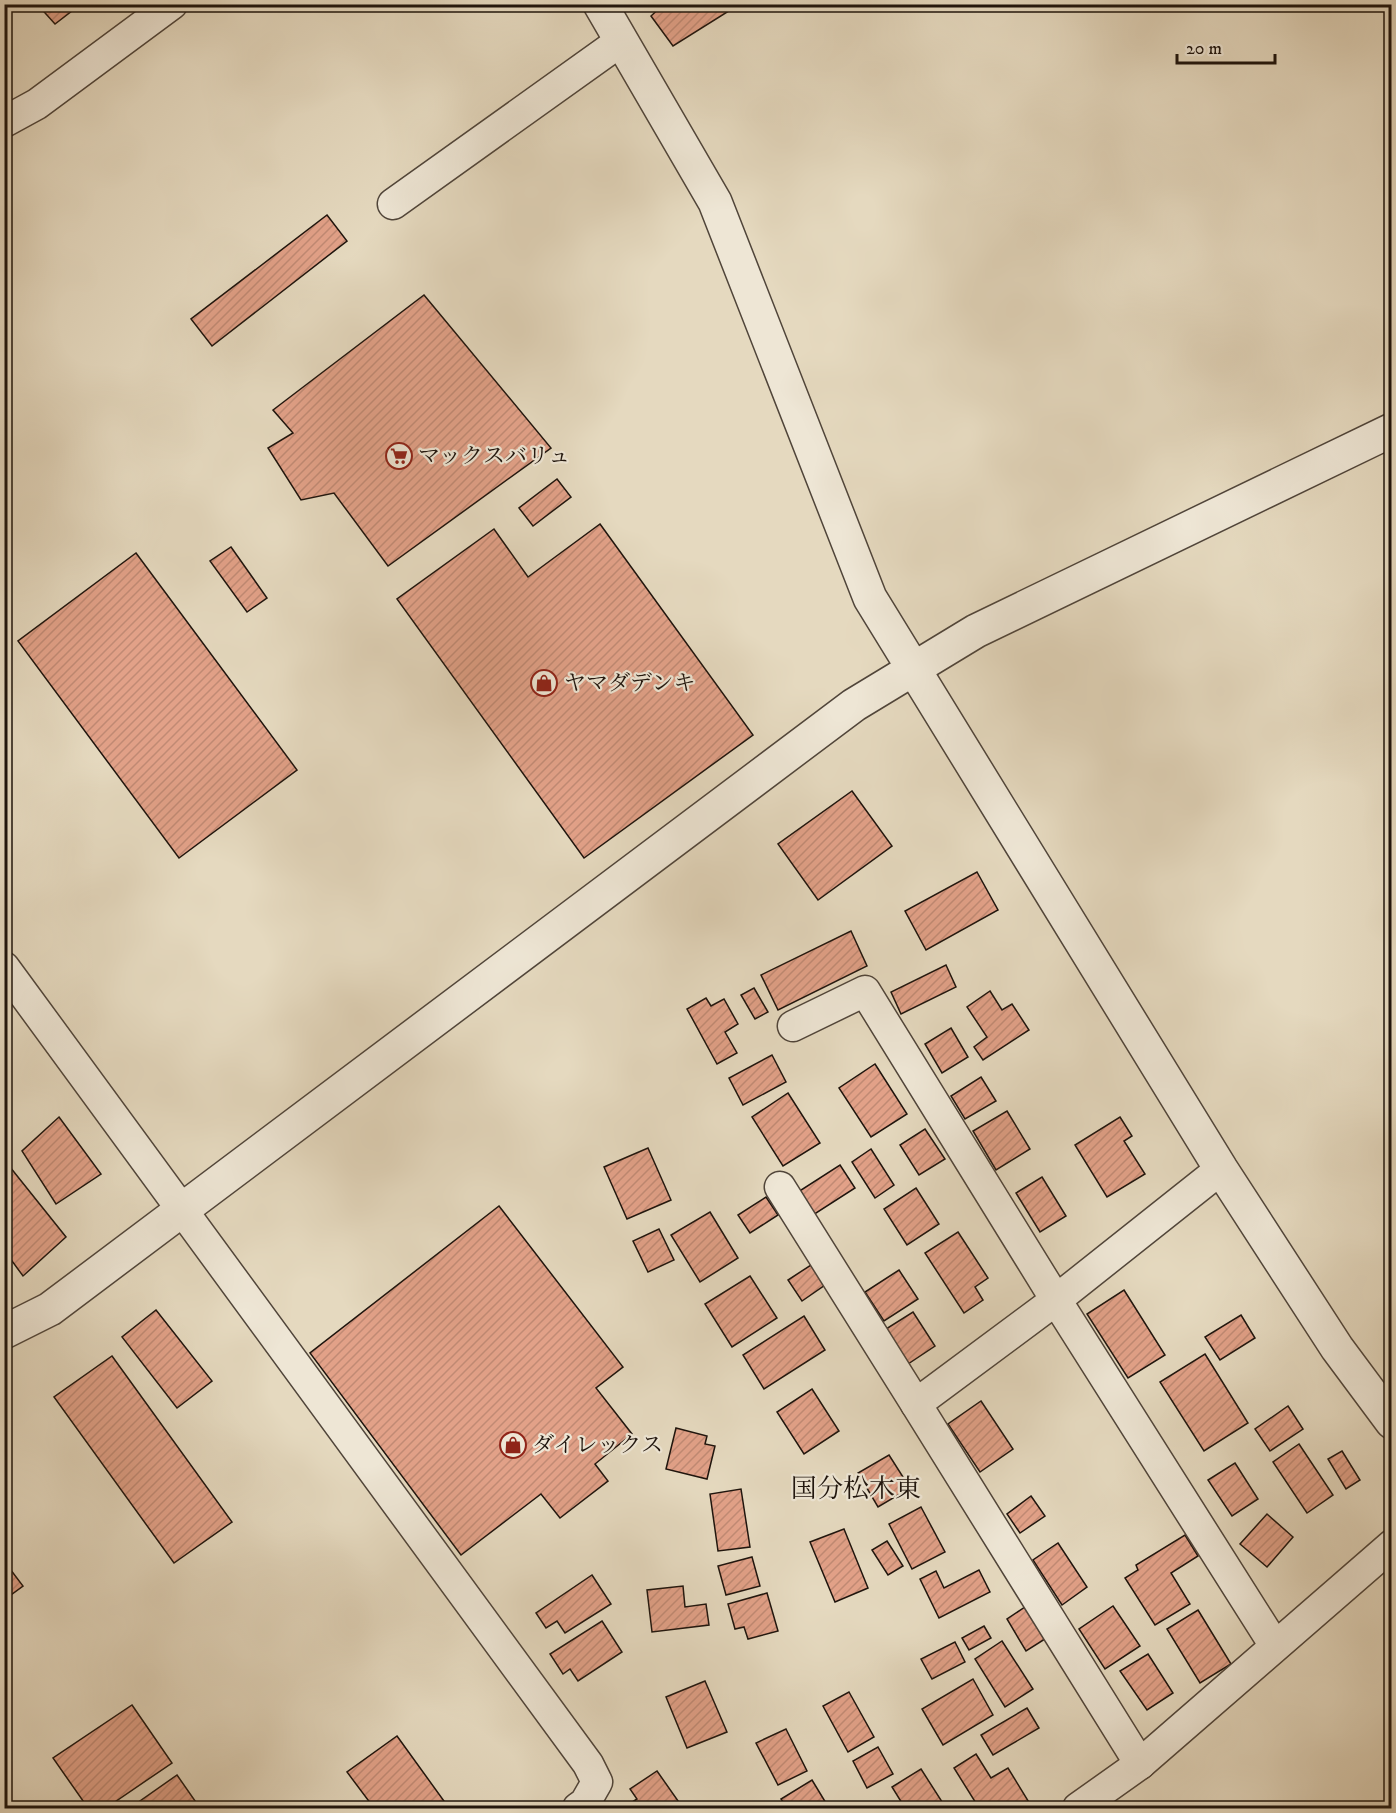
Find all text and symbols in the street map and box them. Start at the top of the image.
scale bar [1177,27,1274,65]
text: 20 m [1186,38,1222,60]
supermarket icon: マックスバリュ [384,441,414,471]
place label: マックスバリュ [418,443,570,470]
shop icon: ヤマダデンキ [529,668,559,698]
place label: ヤマダデンキ [564,670,696,697]
shop icon: ダイレックス [498,1430,528,1460]
place label: ダイレックス [532,1432,663,1459]
district label: 国分松木東 [791,1473,921,1506]

